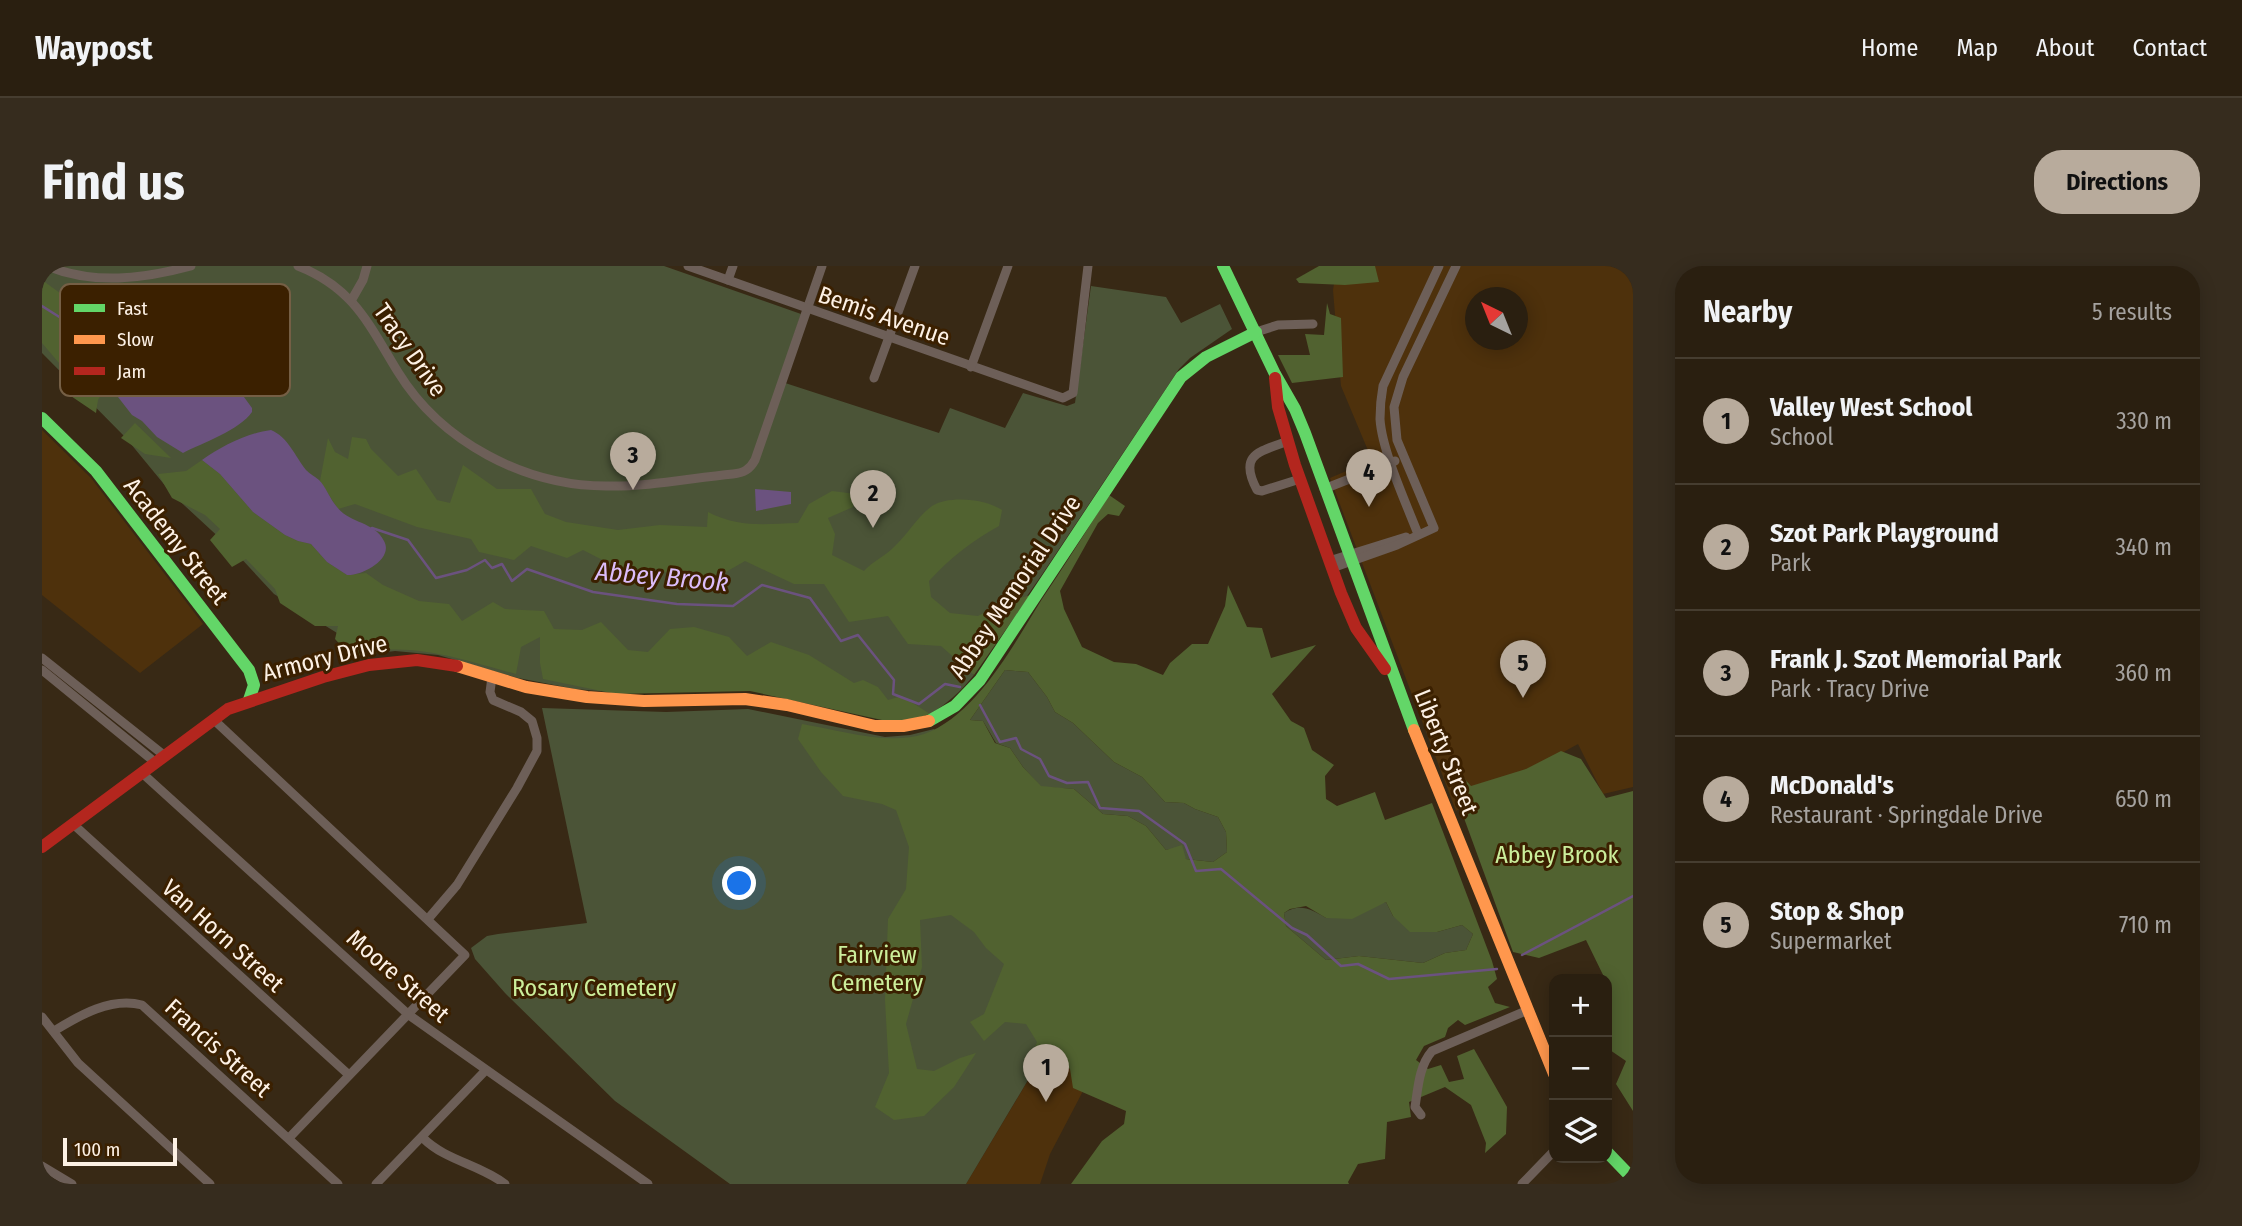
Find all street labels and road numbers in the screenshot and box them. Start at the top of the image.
street label: Bemis Avenue [814,280,954,352]
street label: Tracy Drive [368,298,452,402]
street label: Academy Street [118,472,234,610]
street label: Abbey Memorial Drive [943,490,1087,684]
street label: Armory Drive [260,629,390,687]
street label: Liberty Street [1408,685,1484,819]
street label: Van Horn Street [156,874,290,998]
street label: Moore Street [341,924,455,1028]
street label: Francis Street [159,993,277,1103]

